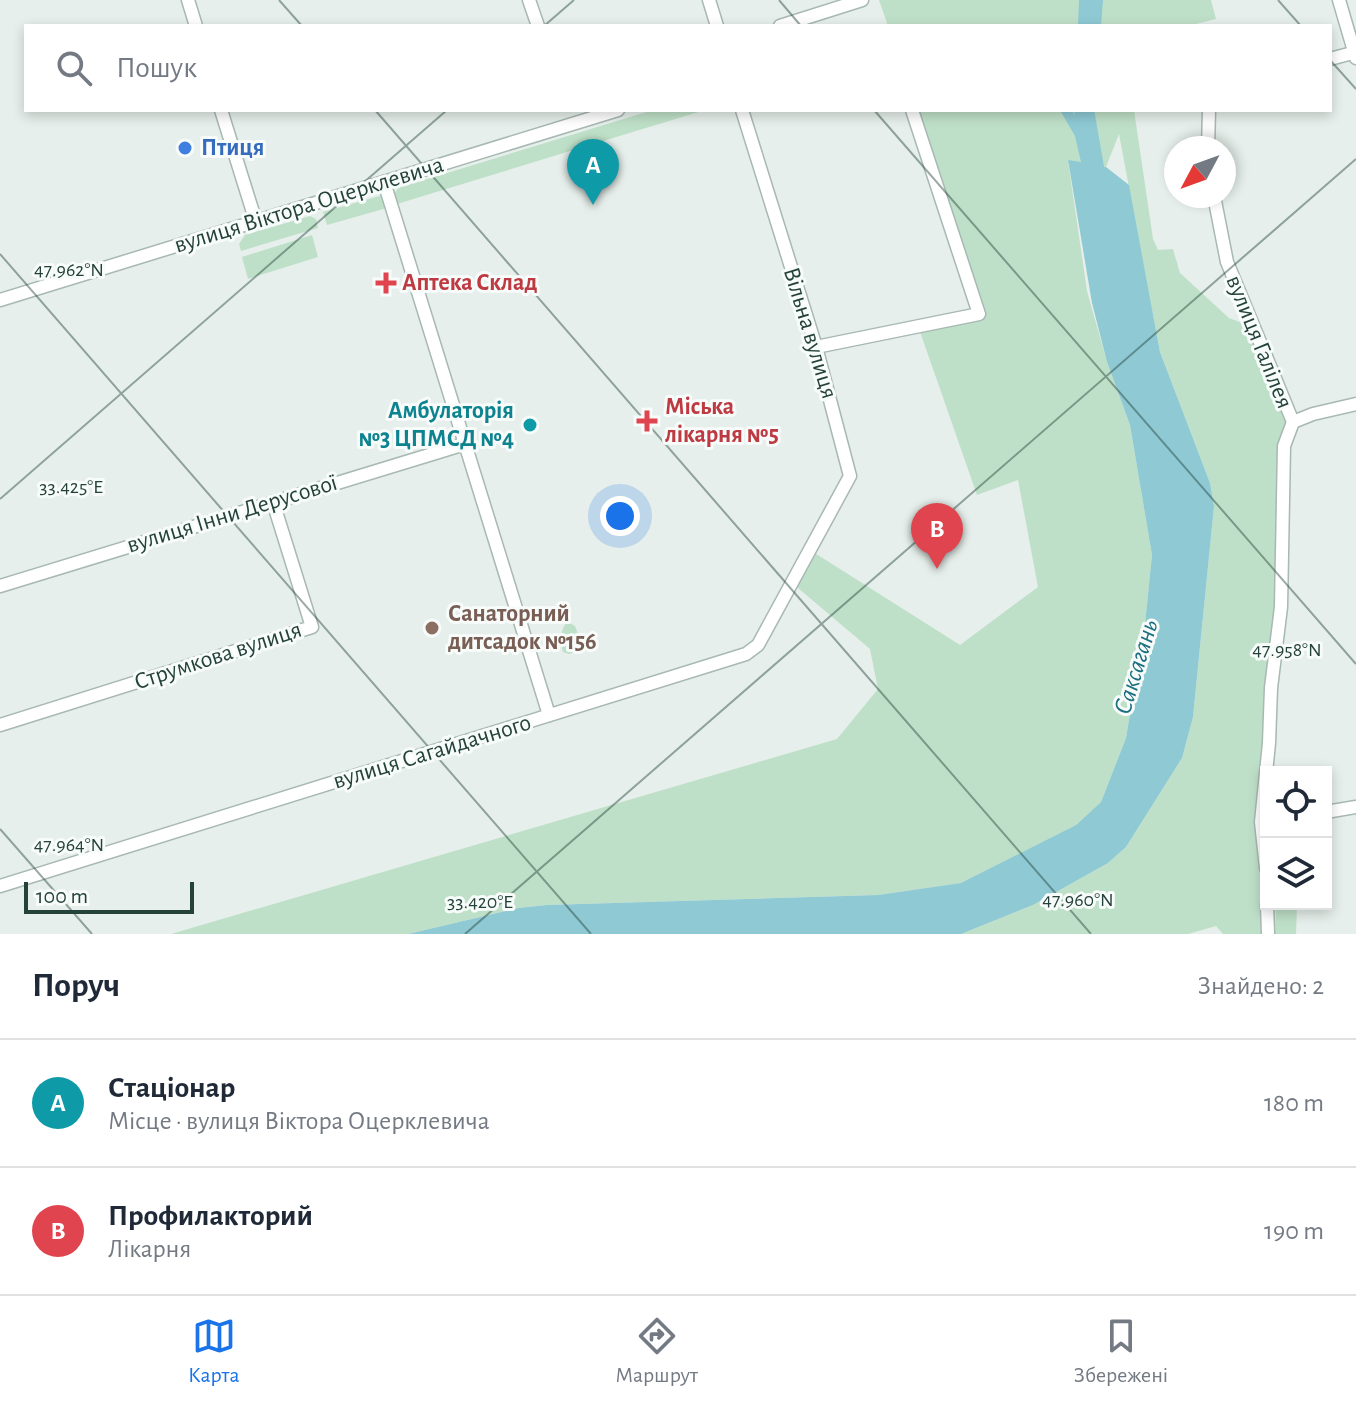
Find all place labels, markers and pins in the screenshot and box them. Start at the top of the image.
place label: Птиця [201,136,264,160]
marker: Птиця [176,139,194,157]
pin: A [567,139,619,205]
place label: Аптека Склад [402,271,538,295]
marker: Аптека Склад [377,274,395,292]
place label: Міська лікарня №5 [665,395,779,447]
place label: Амбулаторія №3 ЦПМСД №4 [358,399,514,451]
marker: Міська лікарня №5 [636,410,658,432]
marker: Амбулаторія №3 ЦПМСД №4 [521,416,539,434]
pin: B [911,503,963,569]
place label: Санаторний дитсадок №156 [448,602,597,654]
marker: Санаторний дитсадок №156 [423,619,441,637]

